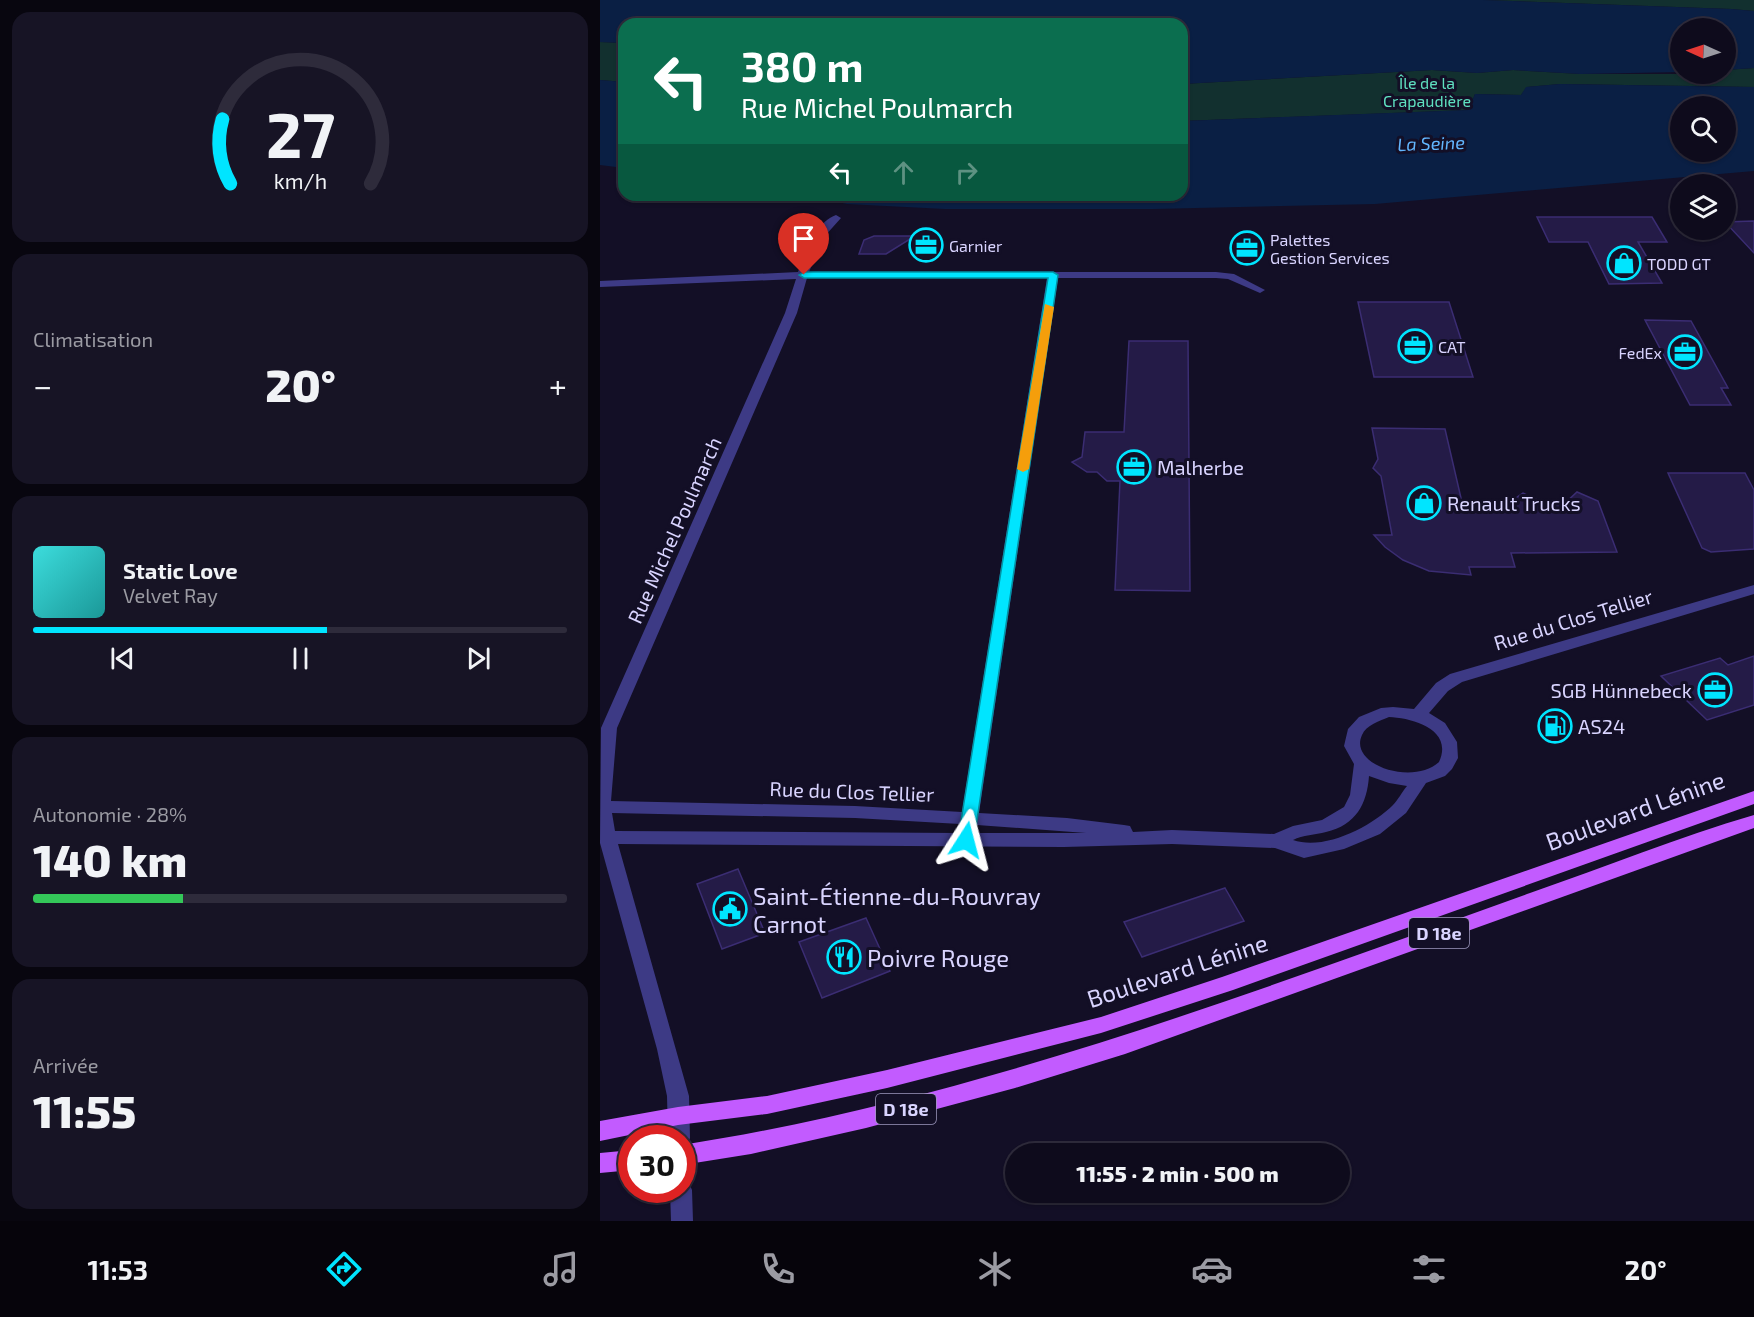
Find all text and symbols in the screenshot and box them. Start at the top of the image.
north arrow [1670,18,1736,84]
map controls [1670,18,1736,240]
text: 380 m [741,40,864,90]
icon: left [642,42,720,120]
park label: Île de la Crapaudière [1383,73,1471,110]
text: Rue Michel Poulmarch [741,91,1013,123]
text: 27 [265,96,335,171]
button: search [1670,96,1736,162]
water label: La Seine [1397,131,1466,155]
icon: left [824,156,857,189]
icon: ahead [887,156,920,189]
icon: right [950,156,983,189]
text: km/h [273,168,327,193]
button: layers [1670,174,1736,240]
pin [778,213,829,275]
icon: arrive [787,222,820,255]
office icon: Garnier [908,227,944,263]
office icon: Palettes Gestion Services [1229,230,1265,266]
place label: Palettes Gestion Services [1270,230,1390,267]
place label: Garnier [949,236,1003,255]
shop icon: TODD GT [1606,245,1642,281]
place label: TODD GT [1647,254,1711,273]
text: Climatisation [33,327,153,351]
office icon: CAT [1397,328,1433,364]
office icon: FedEx [1667,334,1703,370]
place label: CAT [1438,337,1465,356]
place label: FedEx [1618,343,1663,362]
text: 20° [265,357,336,411]
text: − [33,365,52,405]
text: + [549,365,567,405]
street label: Rue Michel Poulmarch [622,433,726,627]
office icon: Malherbe [1116,449,1152,485]
place label: Malherbe [1157,455,1244,479]
shop icon: Renault Trucks [1406,485,1442,521]
place label: Renault Trucks [1447,491,1581,515]
text: Static Love [123,557,238,583]
text: Velvet Ray [123,583,218,607]
street label: Rue du Clos Tellier [1491,583,1655,655]
icon: previous [106,642,139,675]
icon: pause [284,642,317,675]
icon: next [462,642,495,675]
office icon: SGB Hünnebeck [1697,672,1733,708]
place label: SGB Hünnebeck [1551,678,1692,702]
fuel station icon: AS24 [1537,708,1573,744]
place label: AS24 [1578,714,1625,738]
street label: Boulevard Lénine [1542,764,1728,856]
street label: Rue du Clos Tellier [769,776,935,806]
text: Autonomie · 28% [33,802,187,826]
position arrow [934,808,998,872]
text: 140 km [33,832,187,886]
place label: Saint-Étienne-du-Rouvray Carnot [753,881,1041,938]
public building icon: Saint-Étienne-du-Rouvray Carnot [712,891,748,927]
road number: D 18e [1409,918,1469,948]
street label: Boulevard Lénine [1083,927,1271,1013]
restaurant icon: Poivre Rouge [826,939,862,975]
place label: Poivre Rouge [867,943,1009,972]
text: Arrivée [33,1053,98,1077]
text: 11:55 [33,1083,136,1137]
road number: D 18e [876,1094,936,1124]
speed limit sign: 30 [618,1125,696,1203]
text: 11:55 · 2 min · 500 m [1076,1160,1279,1186]
icon: directions [323,1248,365,1290]
icon: music [540,1248,582,1290]
icon: phone [757,1248,799,1290]
icon: climate [974,1248,1016,1290]
icon: car [1191,1248,1233,1290]
icon: filters [1408,1248,1450,1290]
text: 11:53 [87,1253,148,1285]
text: 20° [1625,1253,1667,1285]

